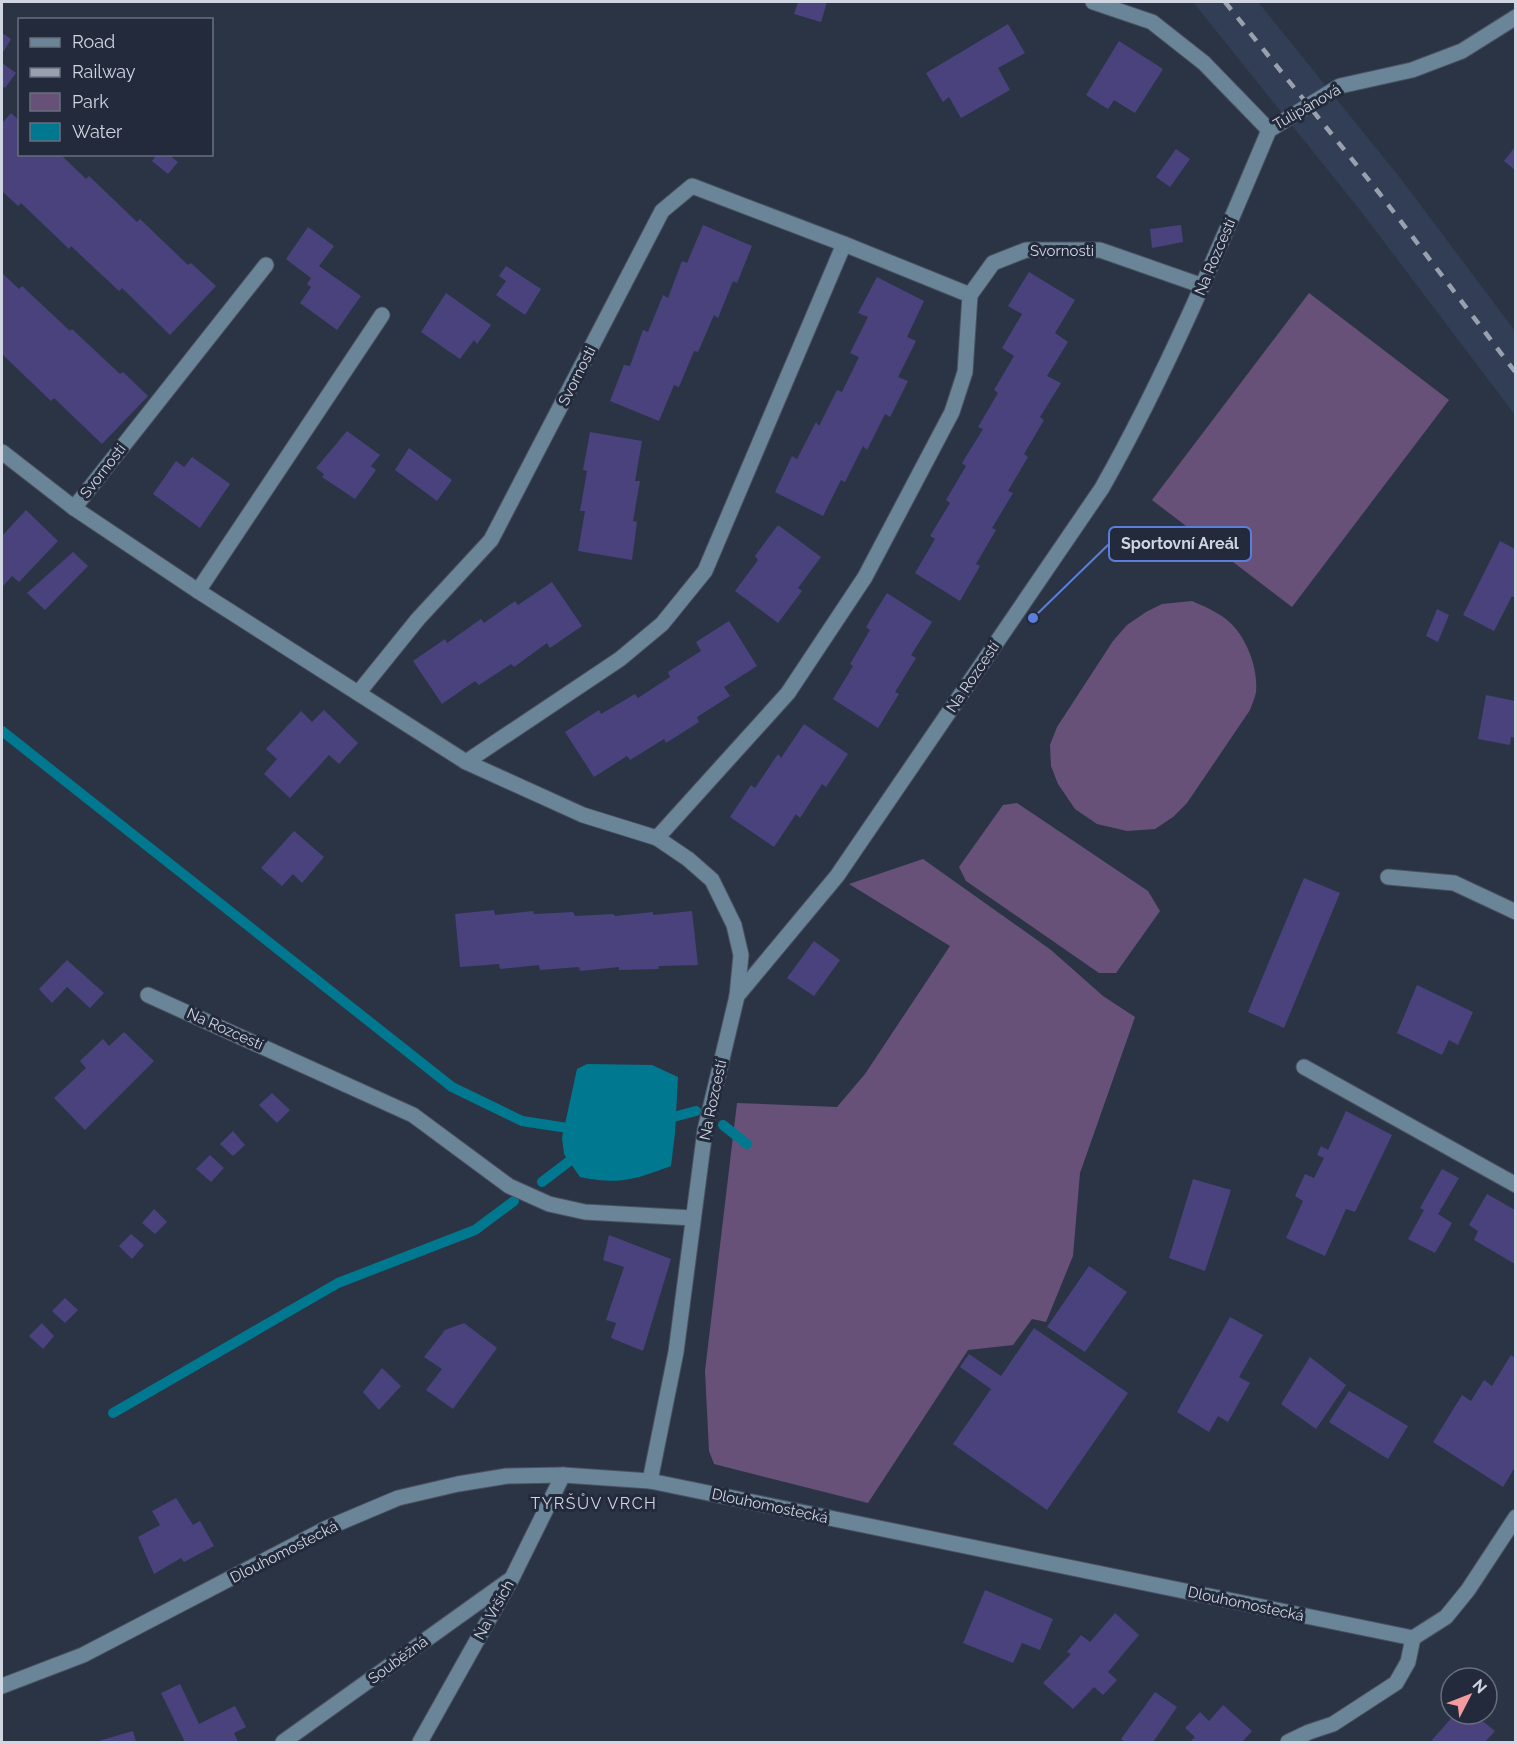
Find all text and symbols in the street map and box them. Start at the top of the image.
legend [18,18,213,156]
text: Road [72,31,115,52]
text: Railway [72,61,136,82]
street label: Tulipánová [1270,80,1344,134]
text: Park [72,91,109,112]
text: Water [72,121,123,142]
street label: Na Rozcestí [1191,215,1239,298]
street label: Svornosti [1030,242,1094,260]
street label: Svornosti [554,343,600,409]
street label: Svornosti [76,440,130,502]
callout: Sportovní Areál [1109,527,1251,561]
text: Sportovní Areál [1121,534,1240,553]
street label: Na Rozcestí [943,638,1004,716]
street label: Na Rozcestí [184,1004,267,1054]
street label: Na Rozcestí [696,1058,730,1142]
street label: Dlouhomostecká [710,1485,830,1527]
district label: TYRŠŮV VRCH [531,1493,657,1513]
street label: Dlouhomostecká [227,1517,341,1587]
street label: Na Vrších [470,1577,518,1643]
street label: Dlouhomostecká [1186,1583,1306,1625]
street label: Souběžná [365,1632,431,1688]
north arrow [1439,1666,1499,1726]
text: N [1469,1675,1491,1697]

